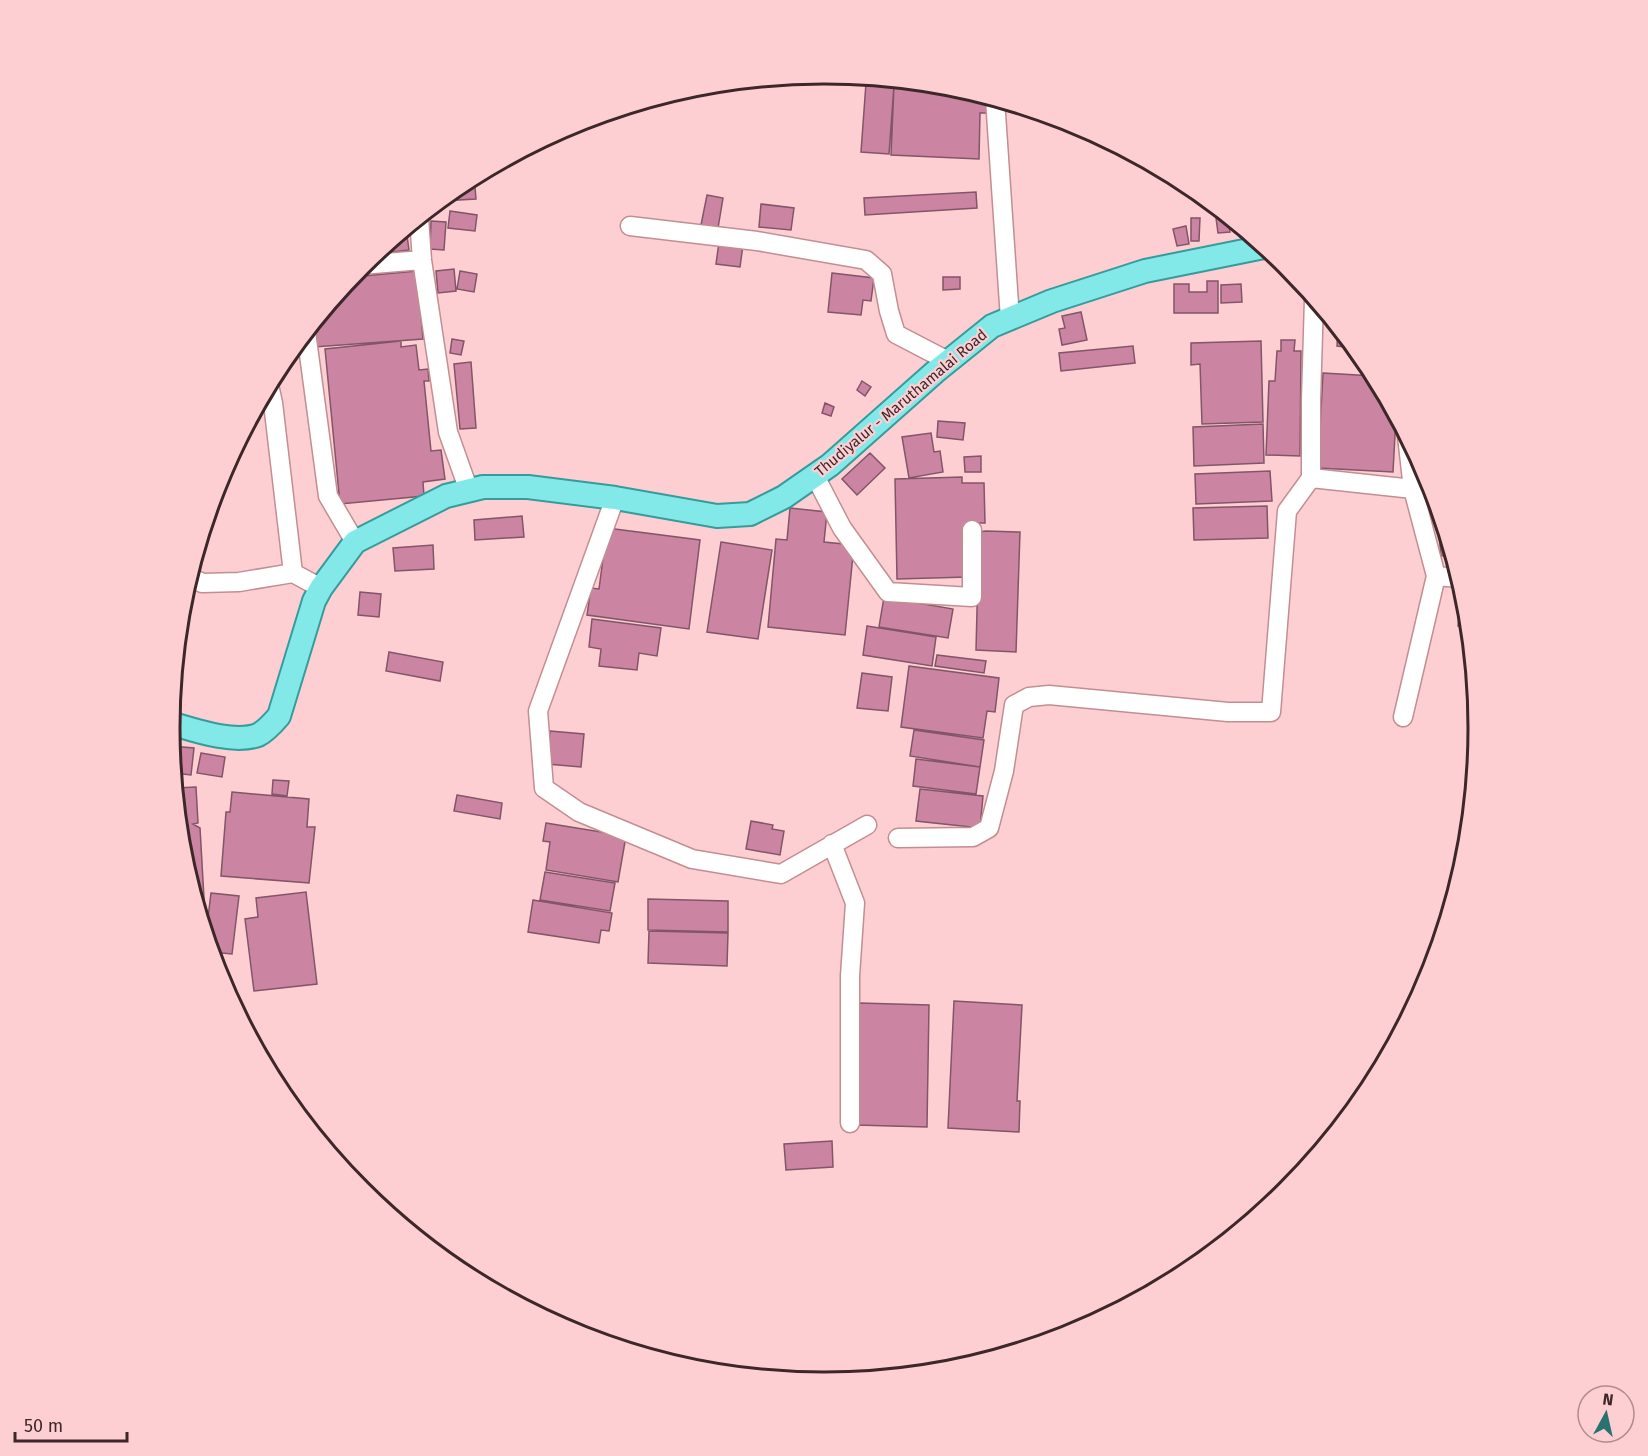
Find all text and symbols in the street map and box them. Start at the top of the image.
street label: Thudiyalur - Maruthamalai Road [811,326,991,480]
north arrow [1576,1384,1636,1444]
text: N [1601,1389,1615,1410]
scale bar [15,1405,128,1443]
text: 50 m [24,1415,63,1437]

